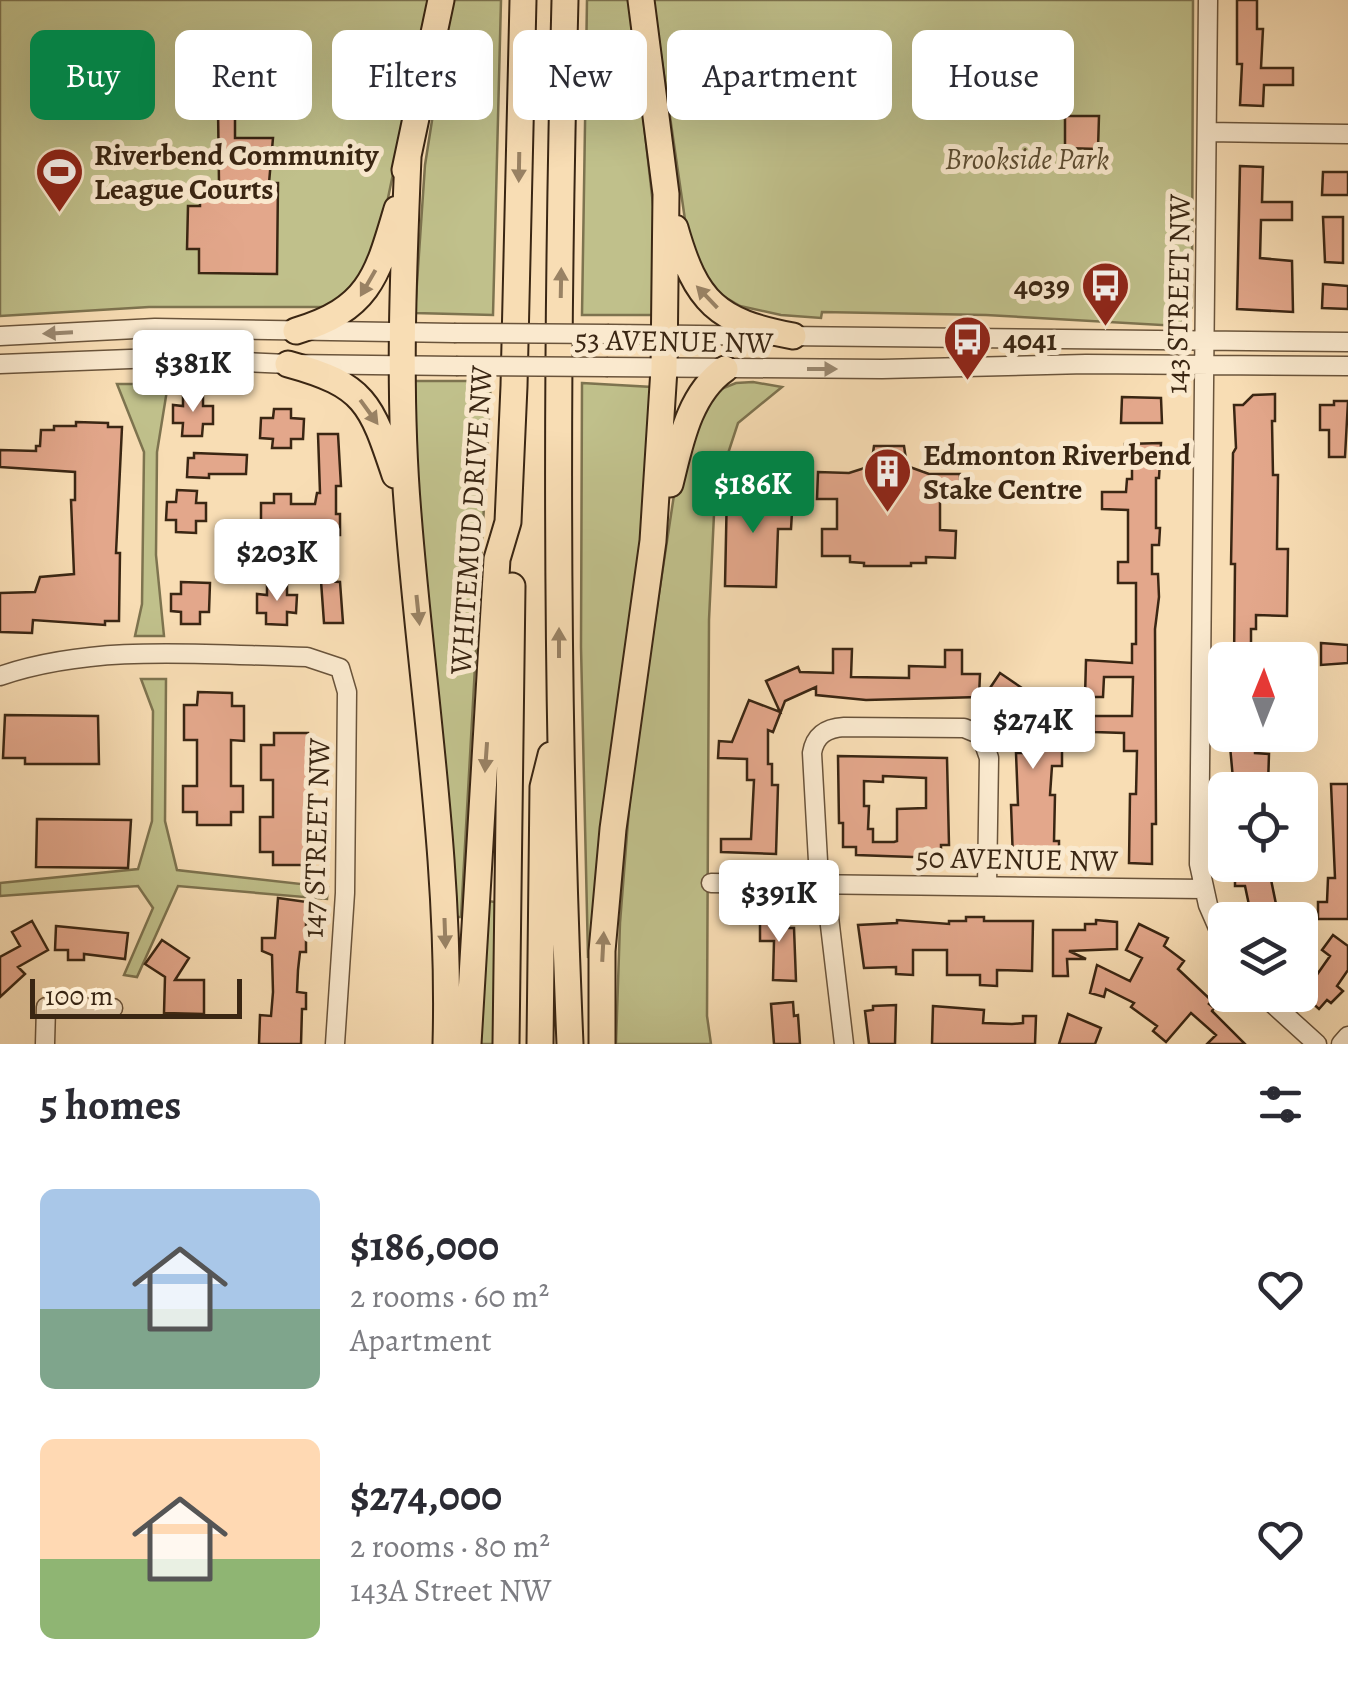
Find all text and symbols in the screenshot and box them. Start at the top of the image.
chip: Buy [30,30,155,120]
chip: Rent [175,30,312,120]
chip: Filters [332,30,493,120]
chip: New [513,30,647,120]
chip: Apartment [667,30,892,120]
chip: House [912,30,1074,120]
place label: Riverbend Community League Courts [94,135,380,209]
park label: Brookside Park [945,139,1109,179]
sports icon: Riverbend Community League Courts [33,146,85,214]
one-way arrow [511,152,527,184]
street label: 143 STREET NW [1156,194,1200,394]
bus stop icon: 4039 [1079,260,1131,328]
one-way arrow [553,266,569,298]
place label: 4039 [1014,266,1070,306]
one-way arrow [360,269,378,297]
one-way arrow [696,285,719,309]
bus stop icon: 4041 [942,314,994,382]
street label: 53 AVENUE NW [574,319,774,363]
place label: 4041 [1003,320,1057,360]
one-way arrow [42,325,74,341]
pin: $381K [123,330,263,415]
text: $381K [155,340,231,384]
one-way arrow [807,361,839,377]
street label: WHITEMUD DRIVE NW [440,364,502,677]
one-way arrow [359,398,379,425]
place label: Edmonton Riverbend Stake Centre [923,435,1192,509]
building icon: Edmonton Riverbend Stake Centre [862,446,914,514]
pin: $186K [683,451,823,536]
text: $186K [714,461,792,505]
pin: $203K [207,519,347,604]
text: $203K [236,529,318,573]
one-way arrow [410,594,426,626]
one-way arrow [551,626,567,658]
north arrow [1208,642,1318,752]
map controls [1208,642,1318,1012]
pin: $274K [963,687,1103,772]
text: $274K [993,697,1073,741]
street label: 147 STREET NW [293,737,339,939]
one-way arrow [478,742,494,774]
button: locate [1208,772,1318,882]
street label: 50 AVENUE NW [916,837,1119,881]
pin: $391K [709,860,849,945]
text: $391K [741,870,817,914]
button: layers [1208,902,1318,1012]
one-way arrow [438,918,454,950]
one-way arrow [595,930,611,962]
scale bar [30,974,242,1018]
text: 100 m [45,977,113,1015]
text: 5 homes [40,1076,181,1133]
icon: filters [1253,1077,1308,1132]
text: $186,000 [350,1217,499,1274]
icon: home [120,1229,240,1349]
icon: heart [1253,1262,1308,1317]
text: 2 rooms · 60 m² [350,1274,549,1318]
text: Apartment [350,1318,492,1362]
text: $274,000 [350,1467,502,1524]
icon: home [120,1479,240,1599]
icon: heart [1253,1512,1308,1567]
text: 2 rooms · 80 m² [350,1524,550,1568]
text: 143A Street NW [350,1568,552,1612]

